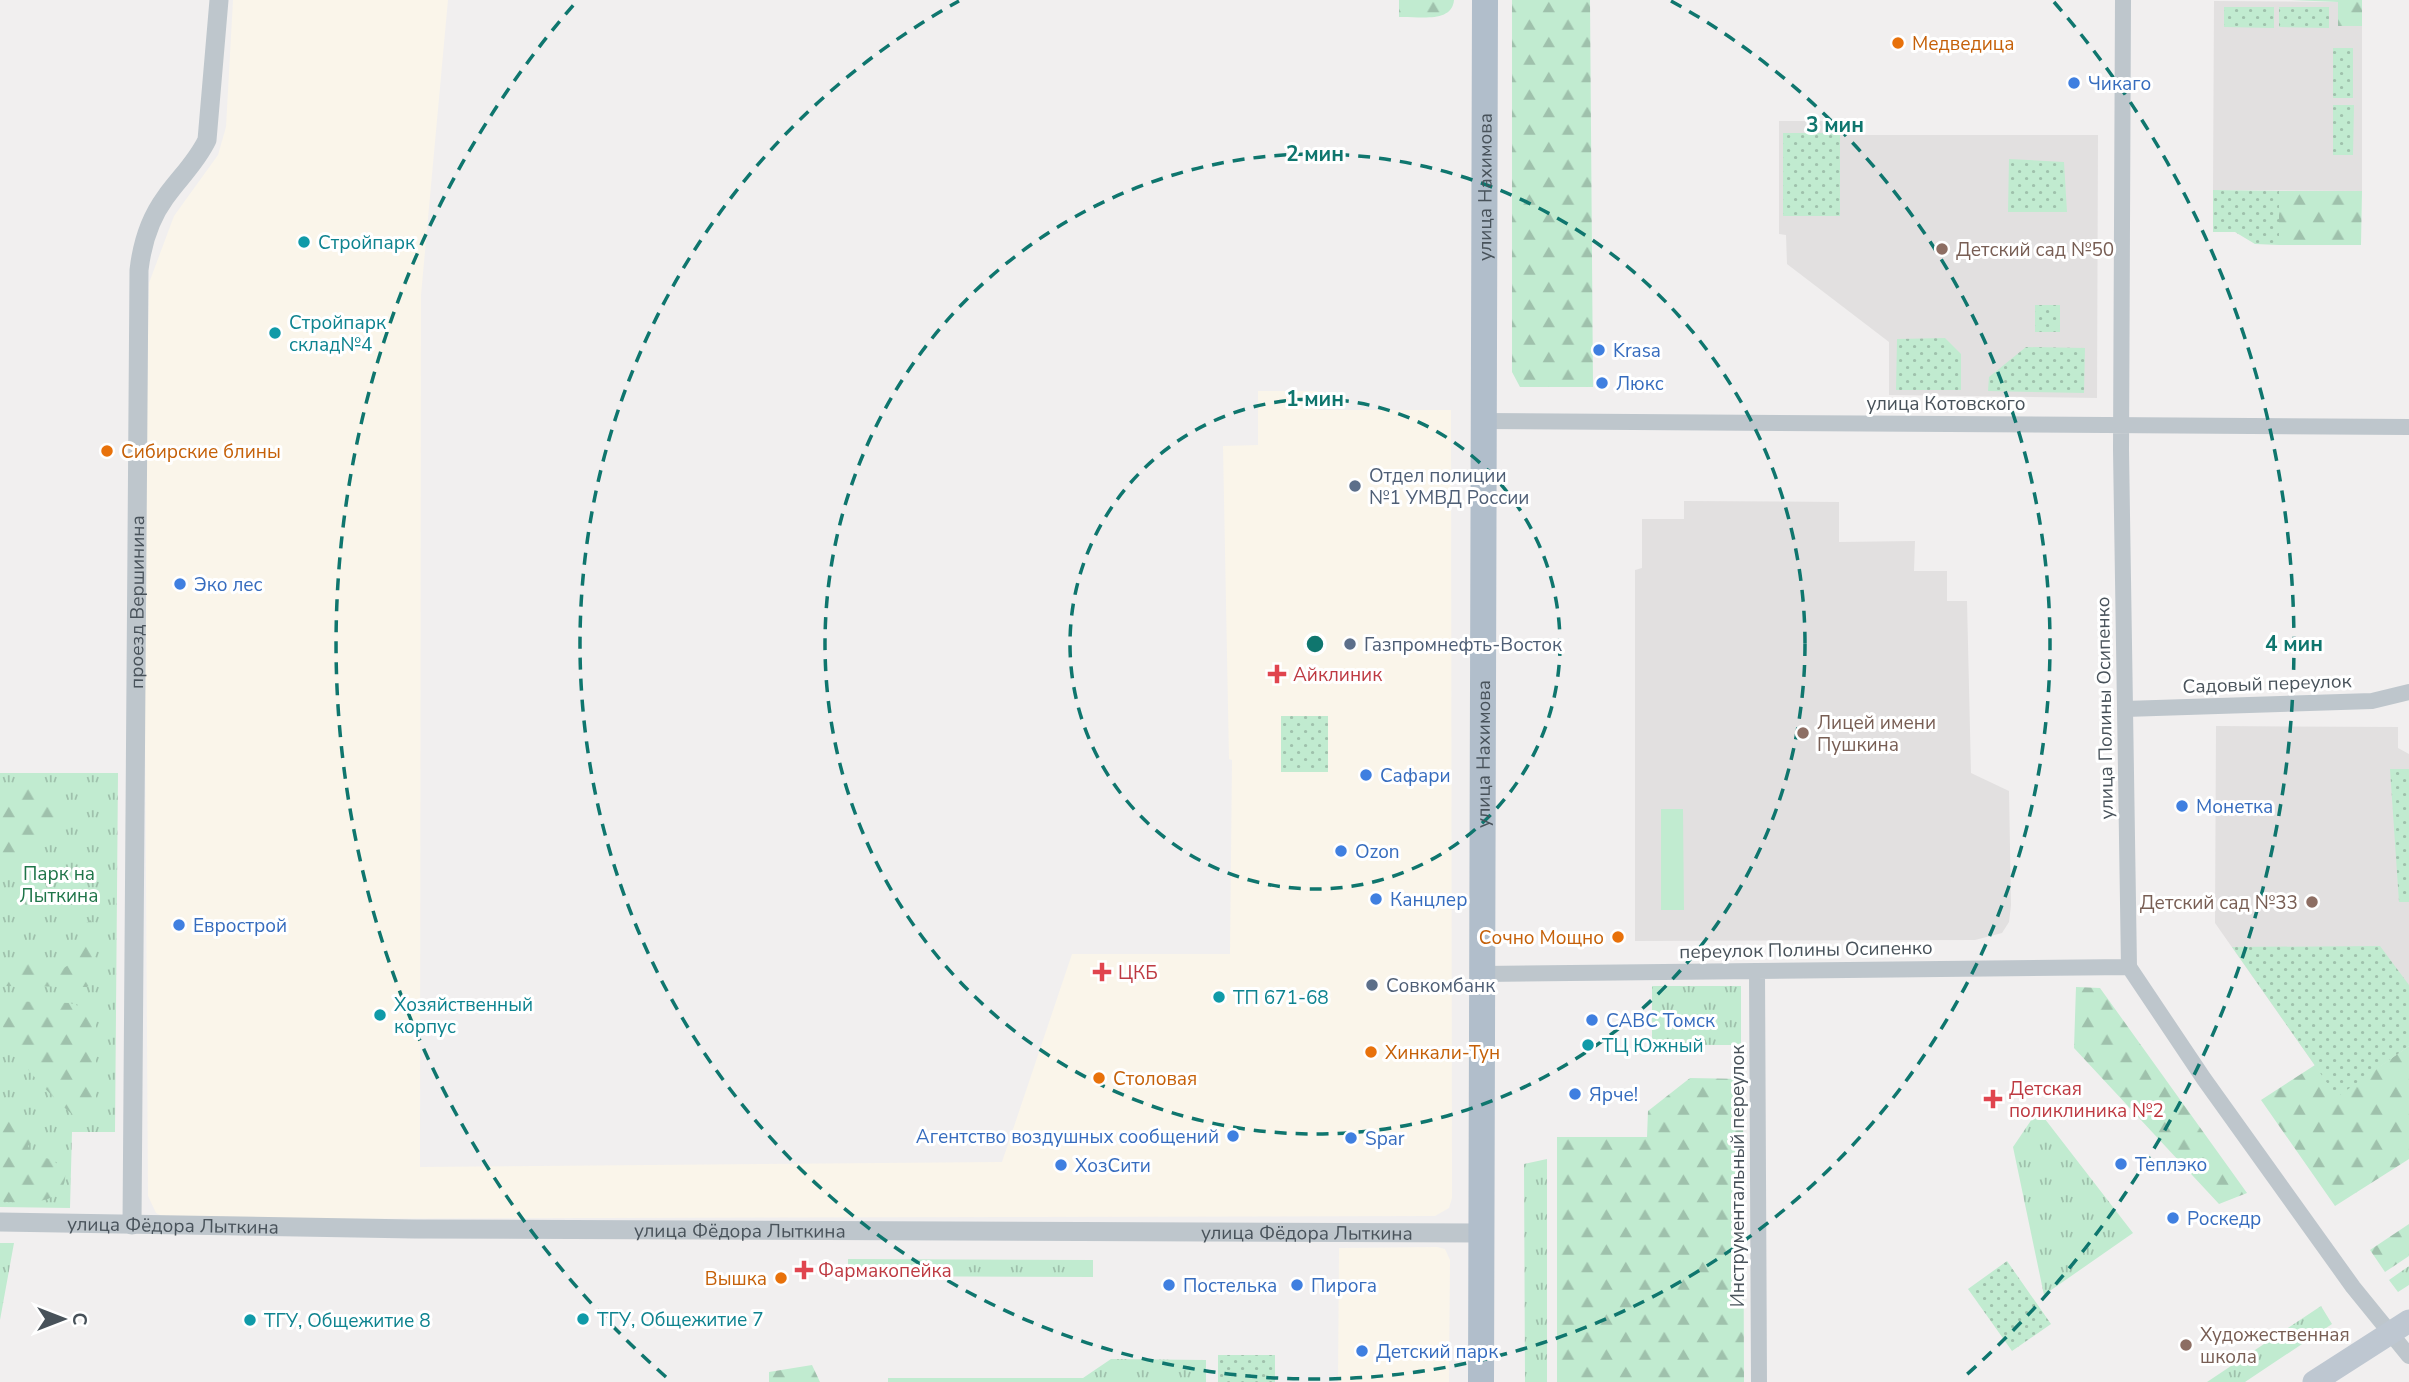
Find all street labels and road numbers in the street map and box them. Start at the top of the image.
street label: улица Нахимова [1472,113,1499,261]
street label: улица Котовского [1867,391,2026,417]
street label: проезд Вершинина [124,515,151,689]
street label: улица Полины Осипенко [2090,596,2120,820]
street label: Садовый переулок [2182,668,2352,700]
street label: улица Нахимова [1471,680,1497,828]
street label: переулок Полины Осипенко [1679,935,1933,965]
street label: Инструментальный переулок [1725,1045,1751,1307]
street label: улица Фёдора Лыткина [67,1211,279,1241]
street label: улица Фёдора Лыткина [634,1218,846,1245]
street label: улица Фёдора Лыткина [1201,1220,1413,1247]

